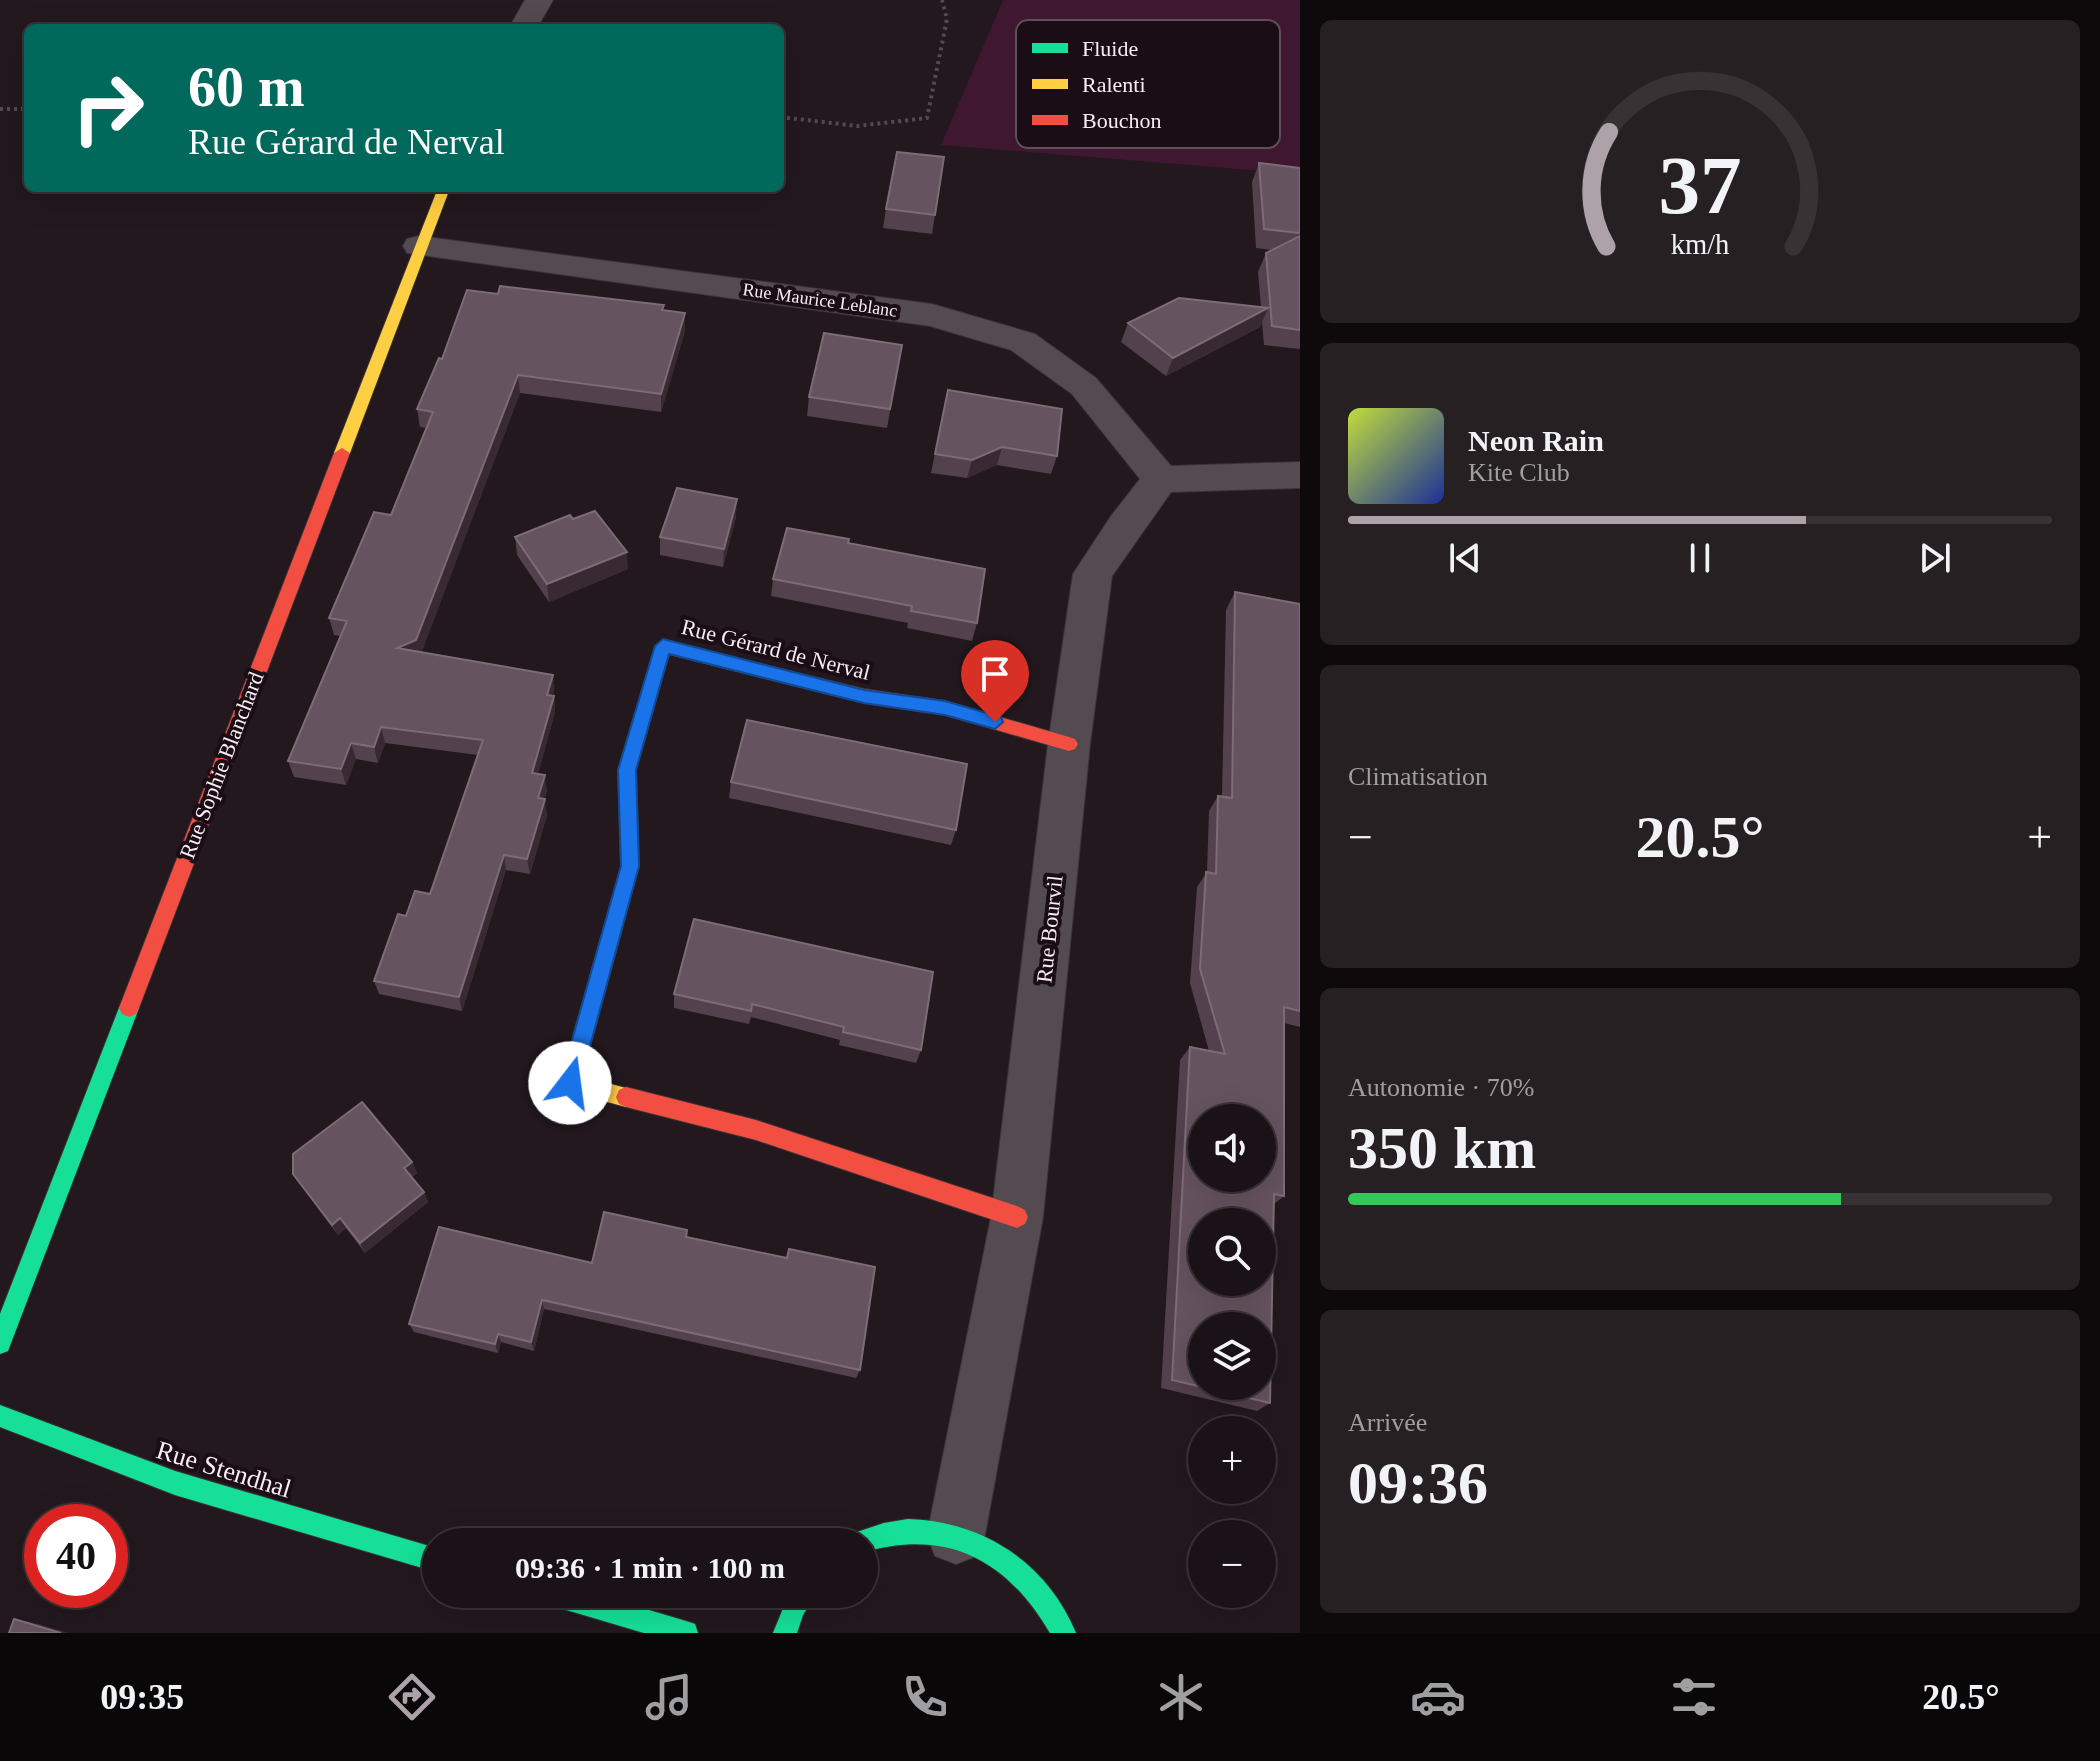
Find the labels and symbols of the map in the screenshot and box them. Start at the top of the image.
legend [1016,20,1280,148]
text: Fluide [1082,36,1138,61]
text: Ralenti [1082,72,1146,97]
text: Bouchon [1082,108,1161,133]
street label: Rue Maurice Leblanc [741,279,899,321]
street label: Rue Gérard de Nerval [679,614,873,685]
pin [961,640,1029,722]
street label: Rue Sophie Blanchard [174,668,269,862]
street label: Rue Bourvil [1031,874,1068,984]
position arrow [528,1041,612,1125]
street label: Rue Stendhal [153,1435,295,1504]
speed limit sign: 40 [24,1504,128,1608]

